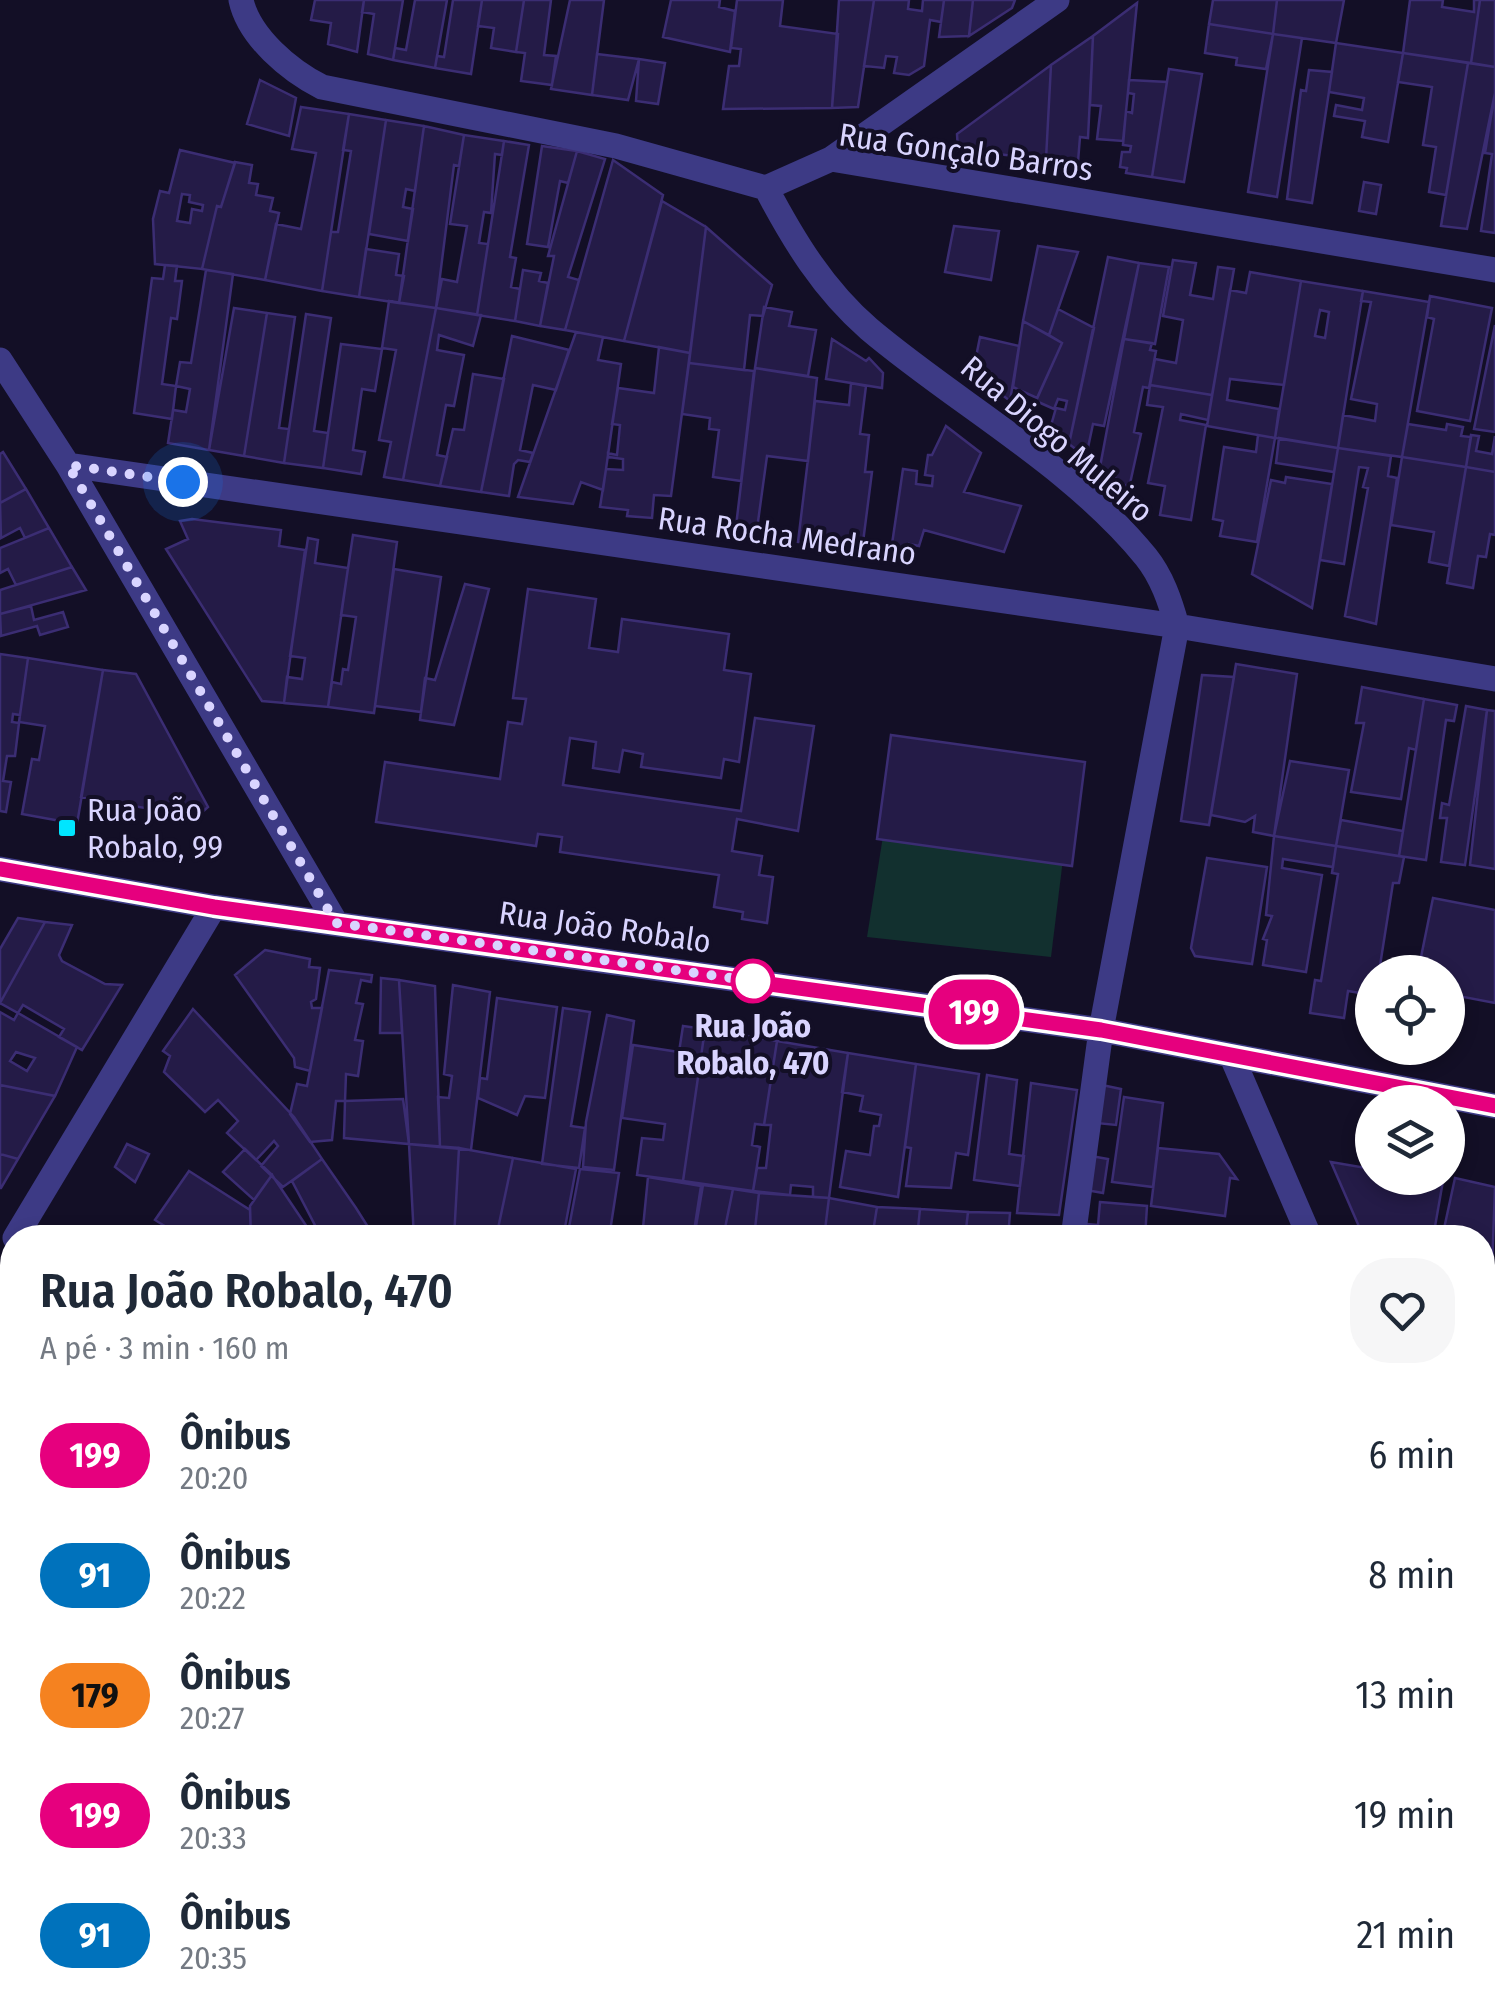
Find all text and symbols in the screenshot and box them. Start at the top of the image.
street label: Rua Gonçalo Barros [837,115,1095,189]
street label: Rua Diogo Muleiro [953,348,1161,530]
your location [158,457,208,507]
street label: Rua Rocha Medrano [656,499,918,573]
place label: Rua João Robalo, 99 [87,791,223,866]
marker: Rua João Robalo, 99 [56,817,78,839]
street label: Rua João Robalo [497,893,713,961]
map controls [1355,955,1465,1195]
button: locate [1355,955,1465,1065]
marker: Rua João Robalo, 470 [732,960,774,1002]
line badge: 199 [916,980,1032,1044]
text: 199 [949,991,1000,1033]
place label: Rua João Robalo, 470 [676,1007,830,1082]
button: layers [1355,1085,1465,1195]
button: heart [1350,1258,1455,1363]
text: Rua João Robalo, 470 [40,1262,453,1320]
text: A pé · 3 min · 160 m [40,1329,289,1367]
text: Ônibus [180,1413,291,1459]
text: 6 min [1368,1432,1455,1478]
text: 199 [70,1434,121,1476]
text: 20:20 [180,1459,248,1497]
text: Ônibus [180,1533,291,1579]
text: 8 min [1368,1552,1455,1598]
text: 91 [79,1554,111,1596]
text: 20:22 [180,1579,246,1617]
text: Ônibus [180,1653,291,1699]
text: 13 min [1355,1672,1455,1718]
text: 179 [71,1674,119,1716]
text: 20:27 [180,1699,244,1737]
text: Ônibus [180,1773,291,1819]
text: 19 min [1354,1792,1455,1838]
text: 199 [70,1794,121,1836]
text: 20:33 [180,1819,247,1857]
text: Ônibus [180,1893,291,1939]
text: 21 min [1357,1912,1455,1958]
text: 91 [79,1914,111,1956]
text: 20:35 [180,1939,247,1977]

